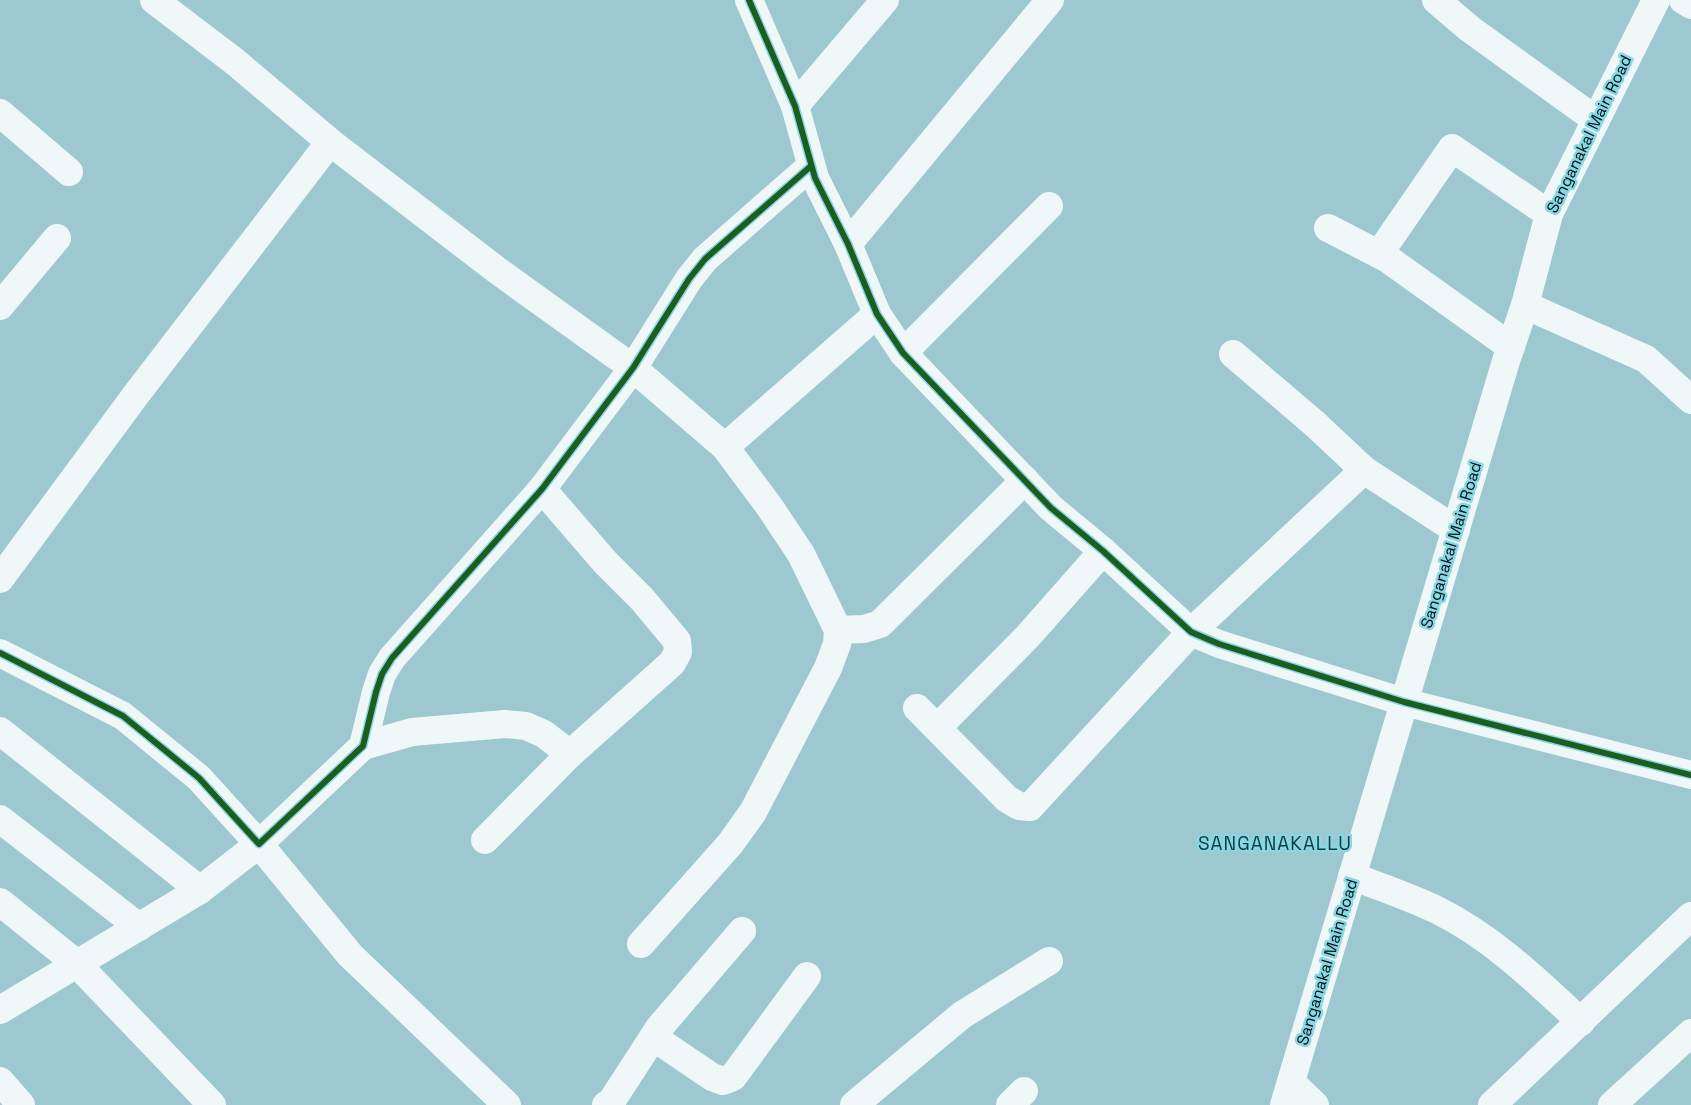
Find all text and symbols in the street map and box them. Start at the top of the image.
street label: Sanganakal Main Road [1542,52,1636,216]
street label: Sanganakal Main Road [1416,459,1486,631]
district label: SANGANAKALLU [1198,831,1352,856]
street label: Sanganakal Main Road [1292,876,1362,1048]

